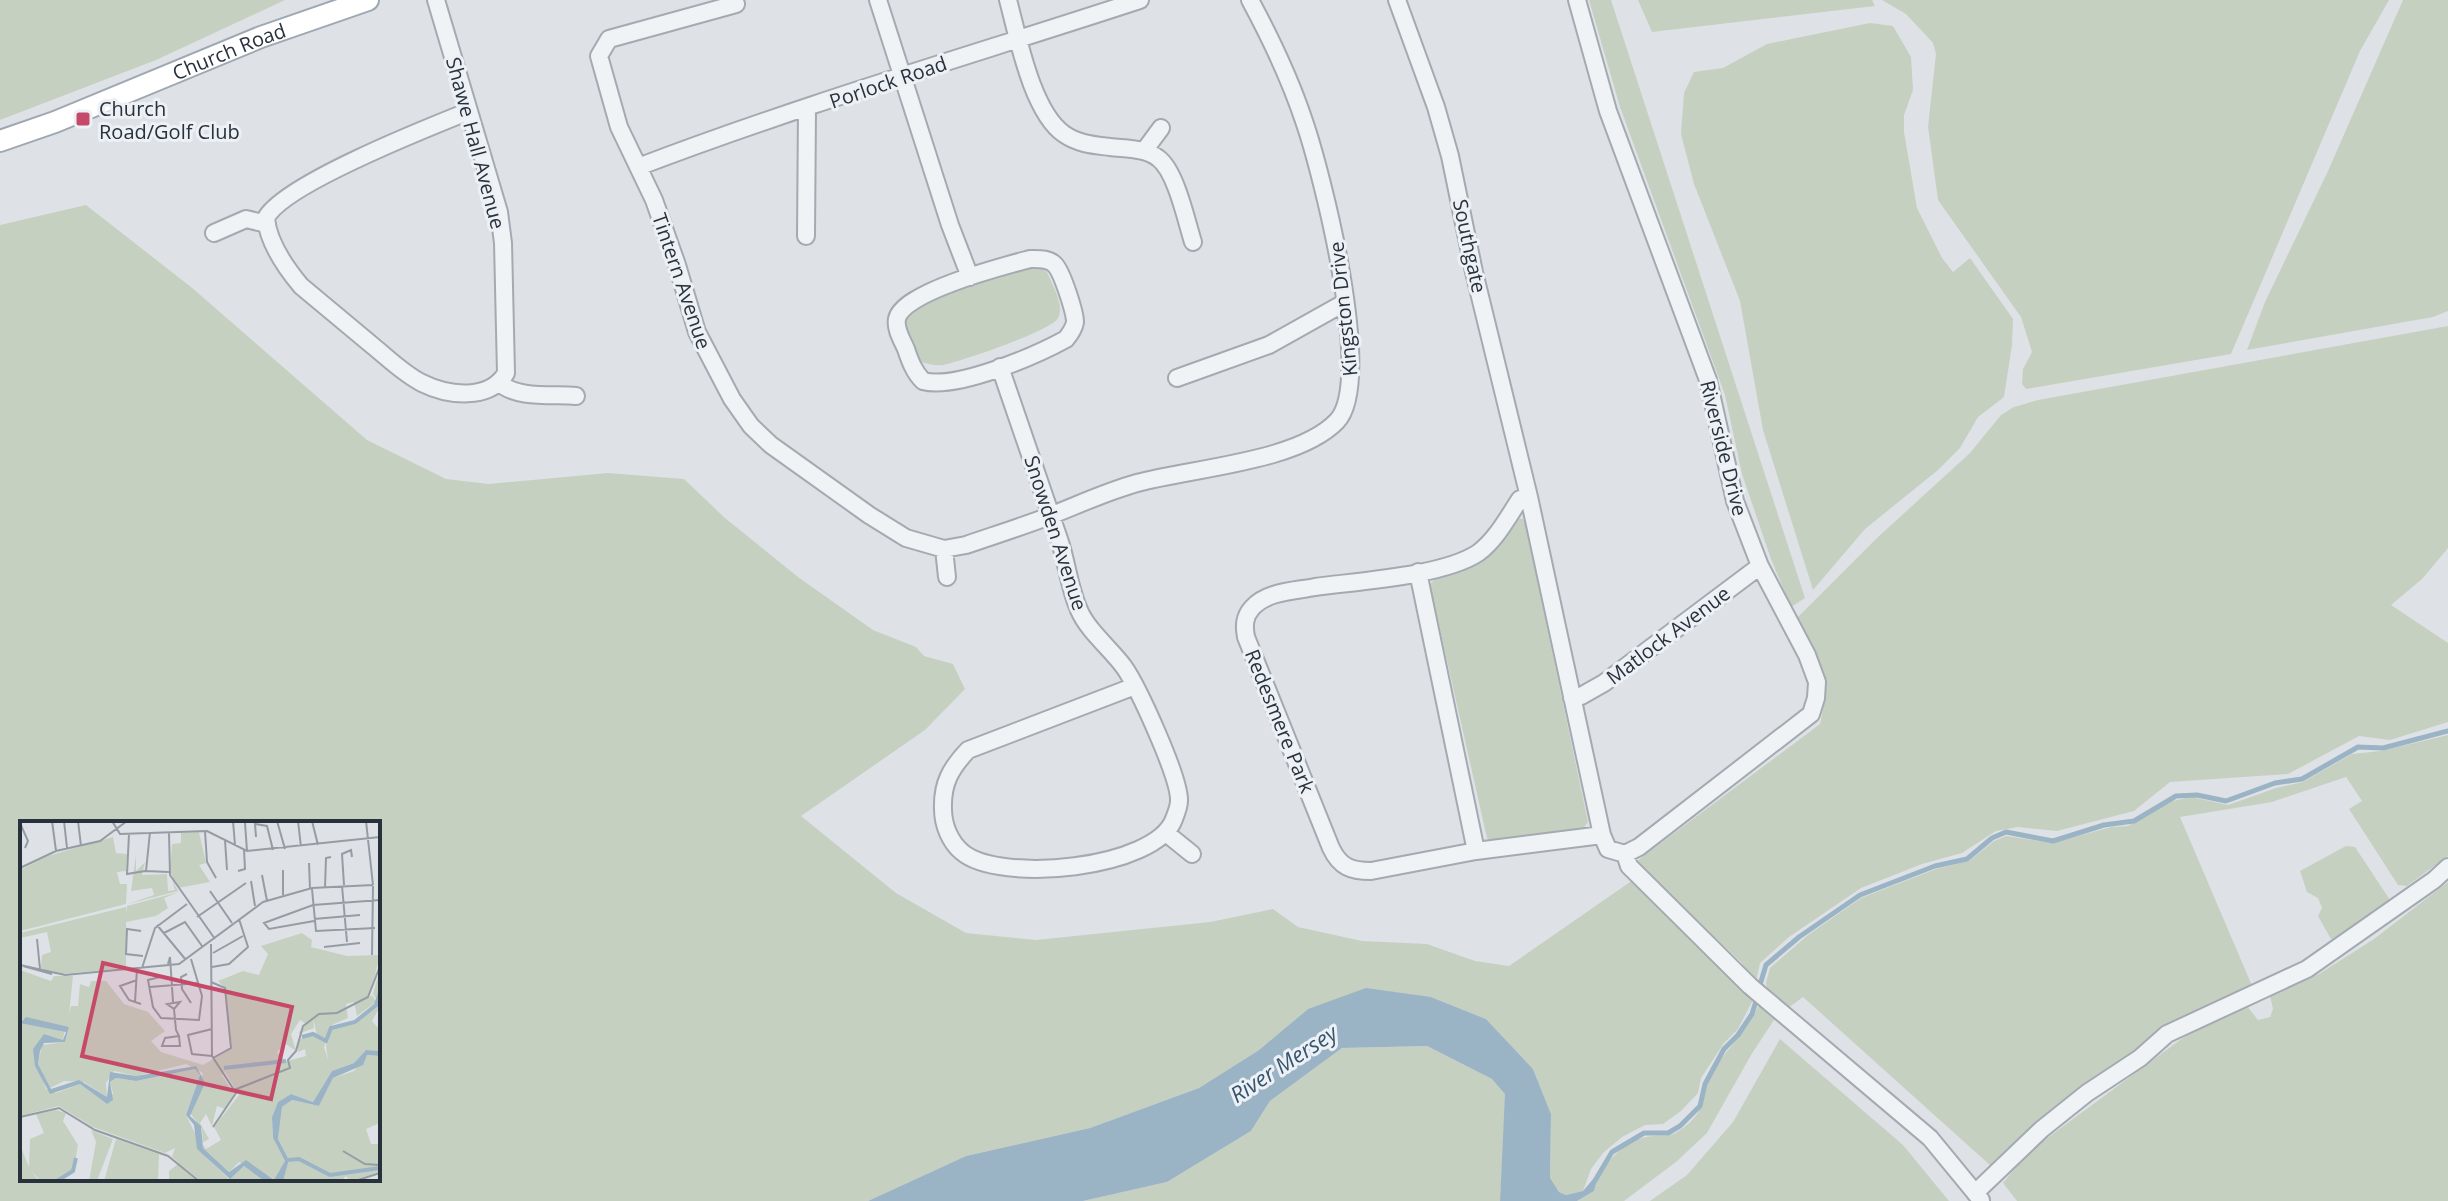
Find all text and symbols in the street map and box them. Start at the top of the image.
street label: Church Road [168,16,289,86]
street label: Porlock Road [826,49,950,115]
street label: Shawe Hall Avenue [440,54,512,232]
place label: Church Road/Golf Club [99,95,240,145]
marker: Church Road/Golf Club [74,110,92,128]
street label: Southgate [1447,197,1493,295]
street label: Tintern Avenue [646,209,718,353]
street label: Kingston Drive [1322,240,1364,378]
street label: Riverside Drive [1694,377,1754,519]
street label: Snowden Avenue [1018,452,1094,614]
street label: Matlock Avenue [1601,580,1735,690]
street label: Redesmere Park [1239,645,1321,797]
inset map [20,821,380,1181]
water label: River Mersey [1224,1016,1344,1109]

